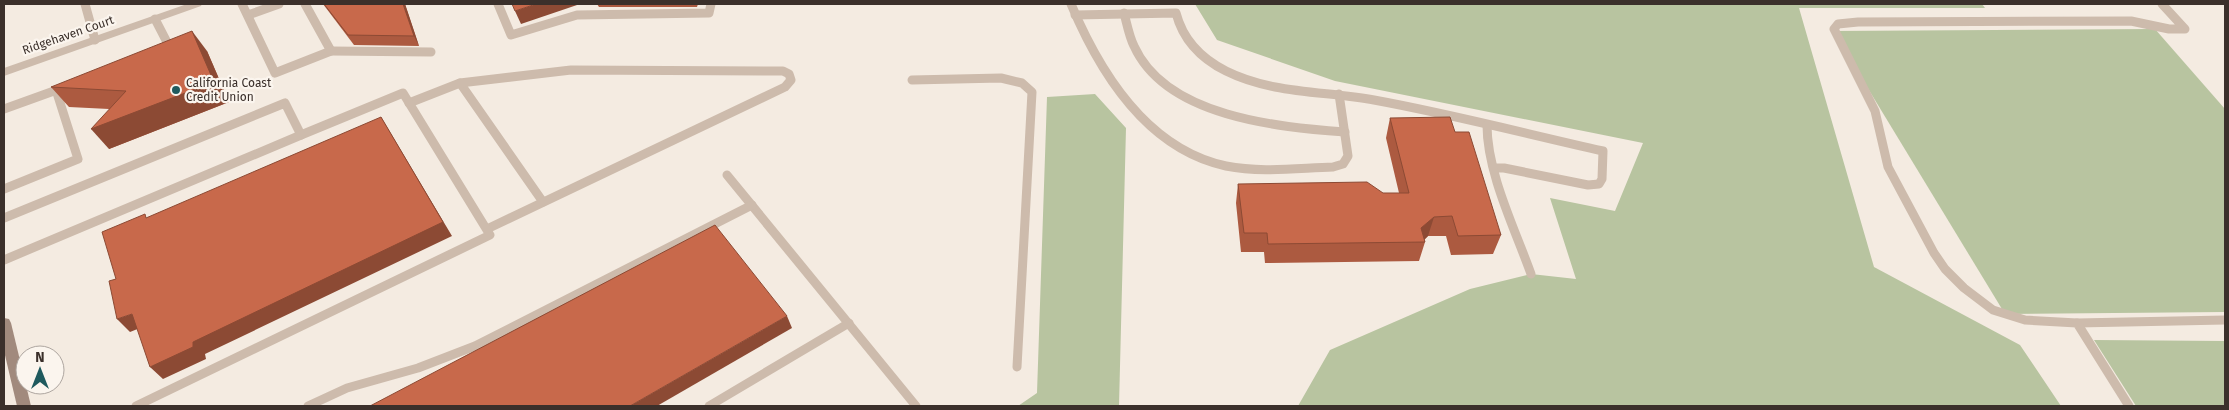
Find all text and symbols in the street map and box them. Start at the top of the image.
street label: Ridgehaven Court [20,13,116,57]
place label: California Coast Credit Union [186,76,272,104]
marker: California Coast Credit Union [170,84,182,96]
north arrow [15,345,65,395]
text: N [35,349,45,366]

